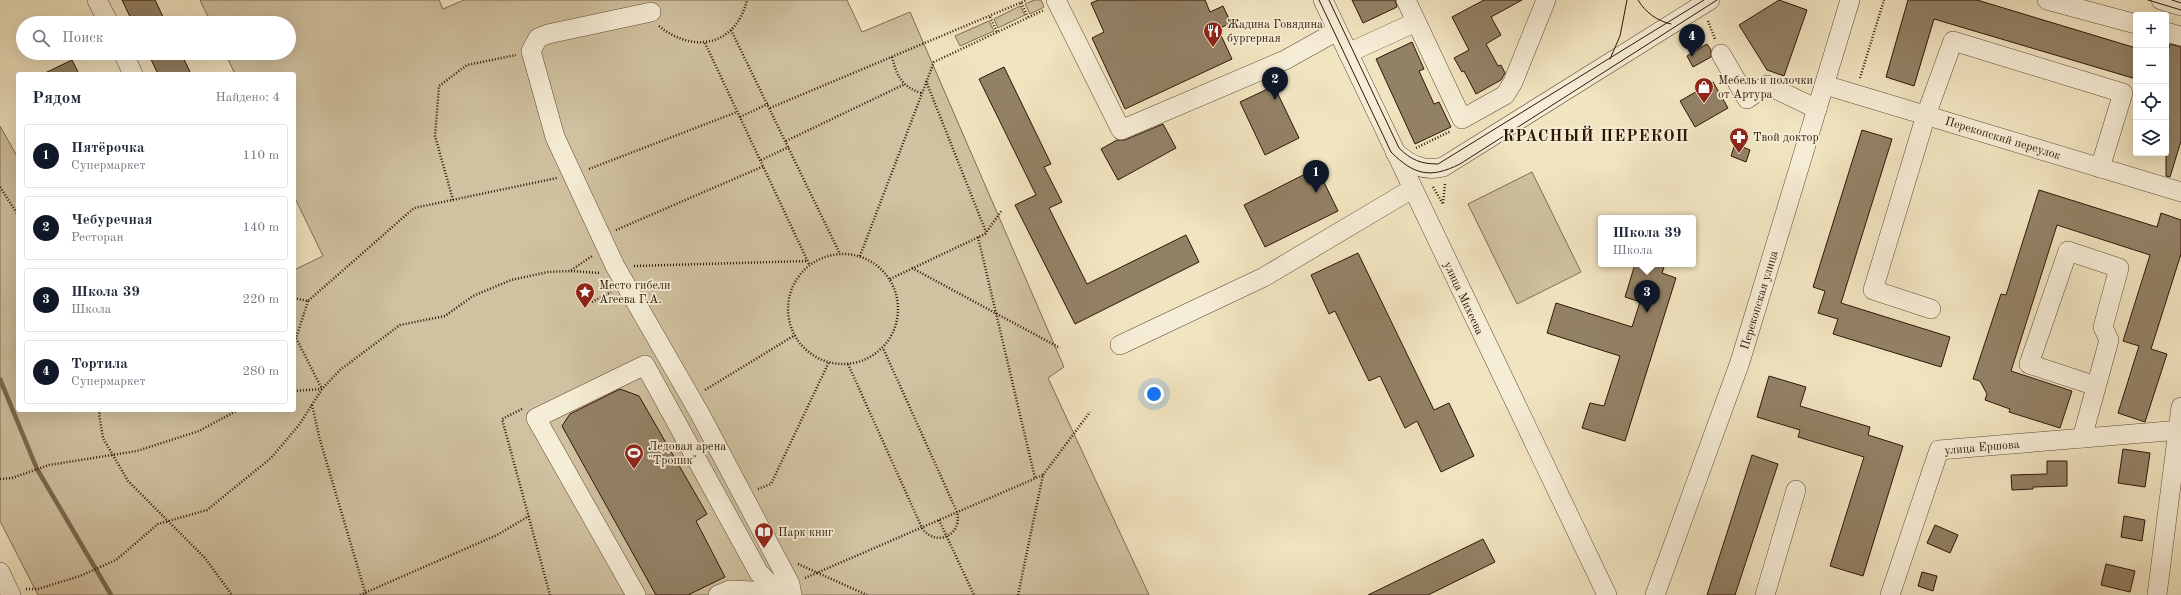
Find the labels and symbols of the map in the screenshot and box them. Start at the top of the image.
place label: Жадина Говядина бургерная [1227,19,1323,45]
restaurant icon: Жадина Говядина бургерная [1202,20,1224,48]
pin: 4 [1679,24,1705,57]
pin: 2 [1262,67,1288,100]
place label: Мебель и полочки от Артура [1718,75,1813,101]
shop icon: Мебель и полочки от Артура [1693,76,1715,104]
street label: Перекопский переулок [1943,116,2062,162]
district label: КРАСНЫЙ ПЕРЕКОП [1502,125,1690,145]
pharmacy icon: Твой доктор [1728,126,1750,154]
place label: Твой доктор [1753,132,1819,144]
pin: 1 [1303,160,1329,193]
street label: Перекопская улица [1739,249,1781,351]
street label: улица Михеева [1441,260,1485,337]
place label: Место гибели Агеева Г.А. [599,280,670,306]
pin: 3 [1634,280,1660,313]
place icon: Место гибели Агеева Г.А. [574,281,596,309]
your location [1144,384,1164,404]
street label: улица Ершова [1944,439,2020,457]
place label: Ледовая арена "Тропик" [648,441,726,467]
sports icon: Ледовая арена "Тропик" [623,442,645,470]
library icon: Парк книг [753,521,775,549]
place label: Парк книг [778,527,833,539]

